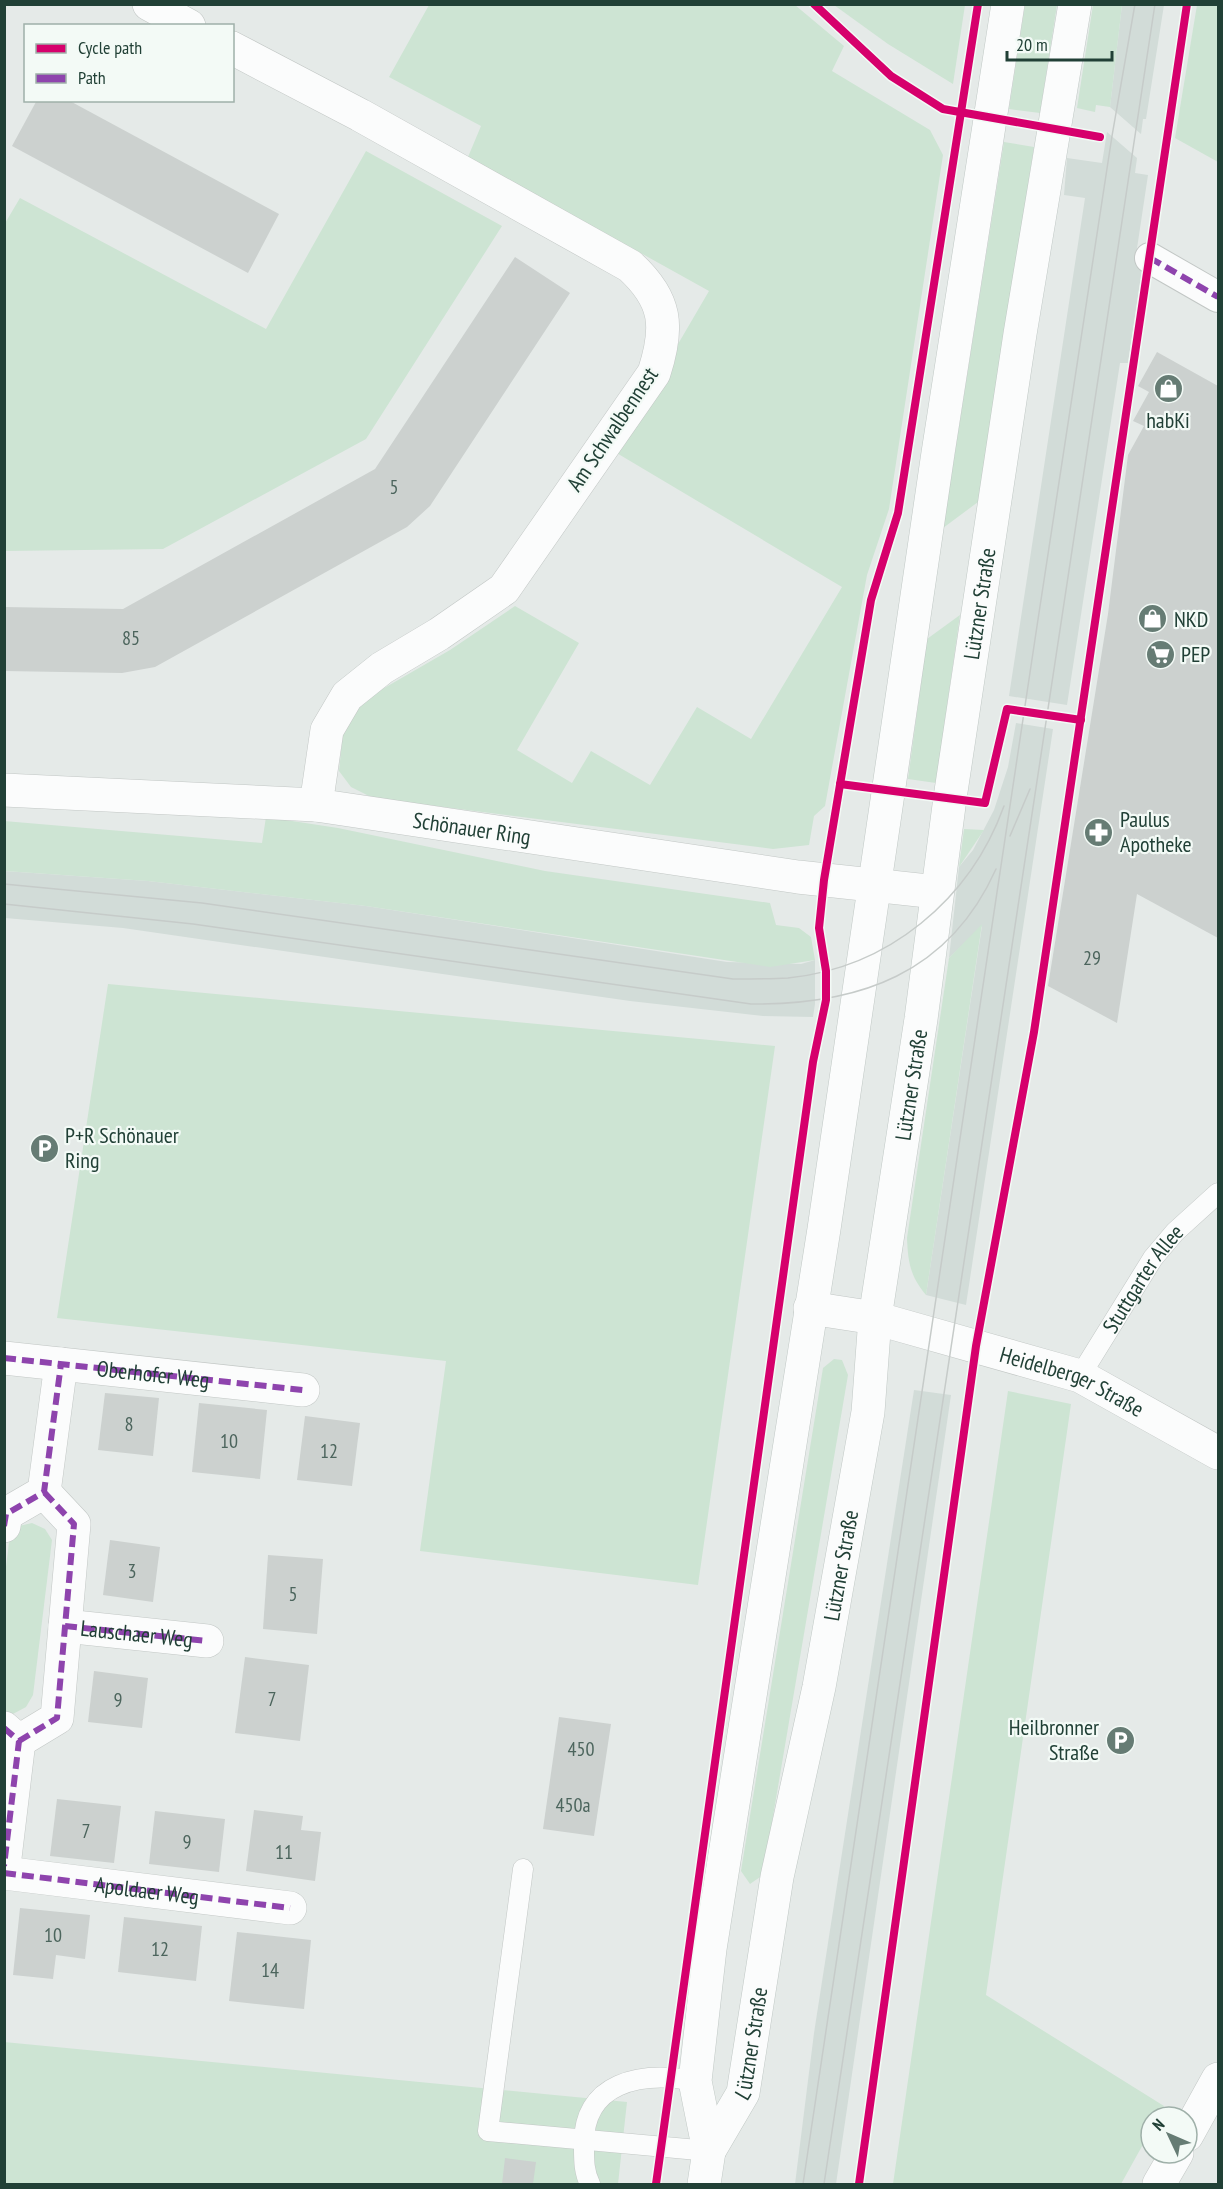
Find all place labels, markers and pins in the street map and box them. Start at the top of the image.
shop icon: habKi [1152,372,1184,404]
place label: habKi [1146,406,1190,434]
shop icon: NKD [1137,603,1169,635]
place label: NKD [1174,605,1208,633]
supermarket icon: PEP [1144,638,1176,670]
place label: PEP [1181,640,1210,668]
place label: Paulus Apotheke [1120,805,1192,858]
pharmacy icon: Paulus Apotheke [1083,816,1115,848]
place label: P+R Schönauer Ring [65,1121,179,1174]
parking icon: P+R Schönauer Ring [28,1132,60,1164]
place label: Heilbronner Straße [1009,1713,1099,1766]
parking icon: Heilbronner Straße [1104,1724,1136,1756]

